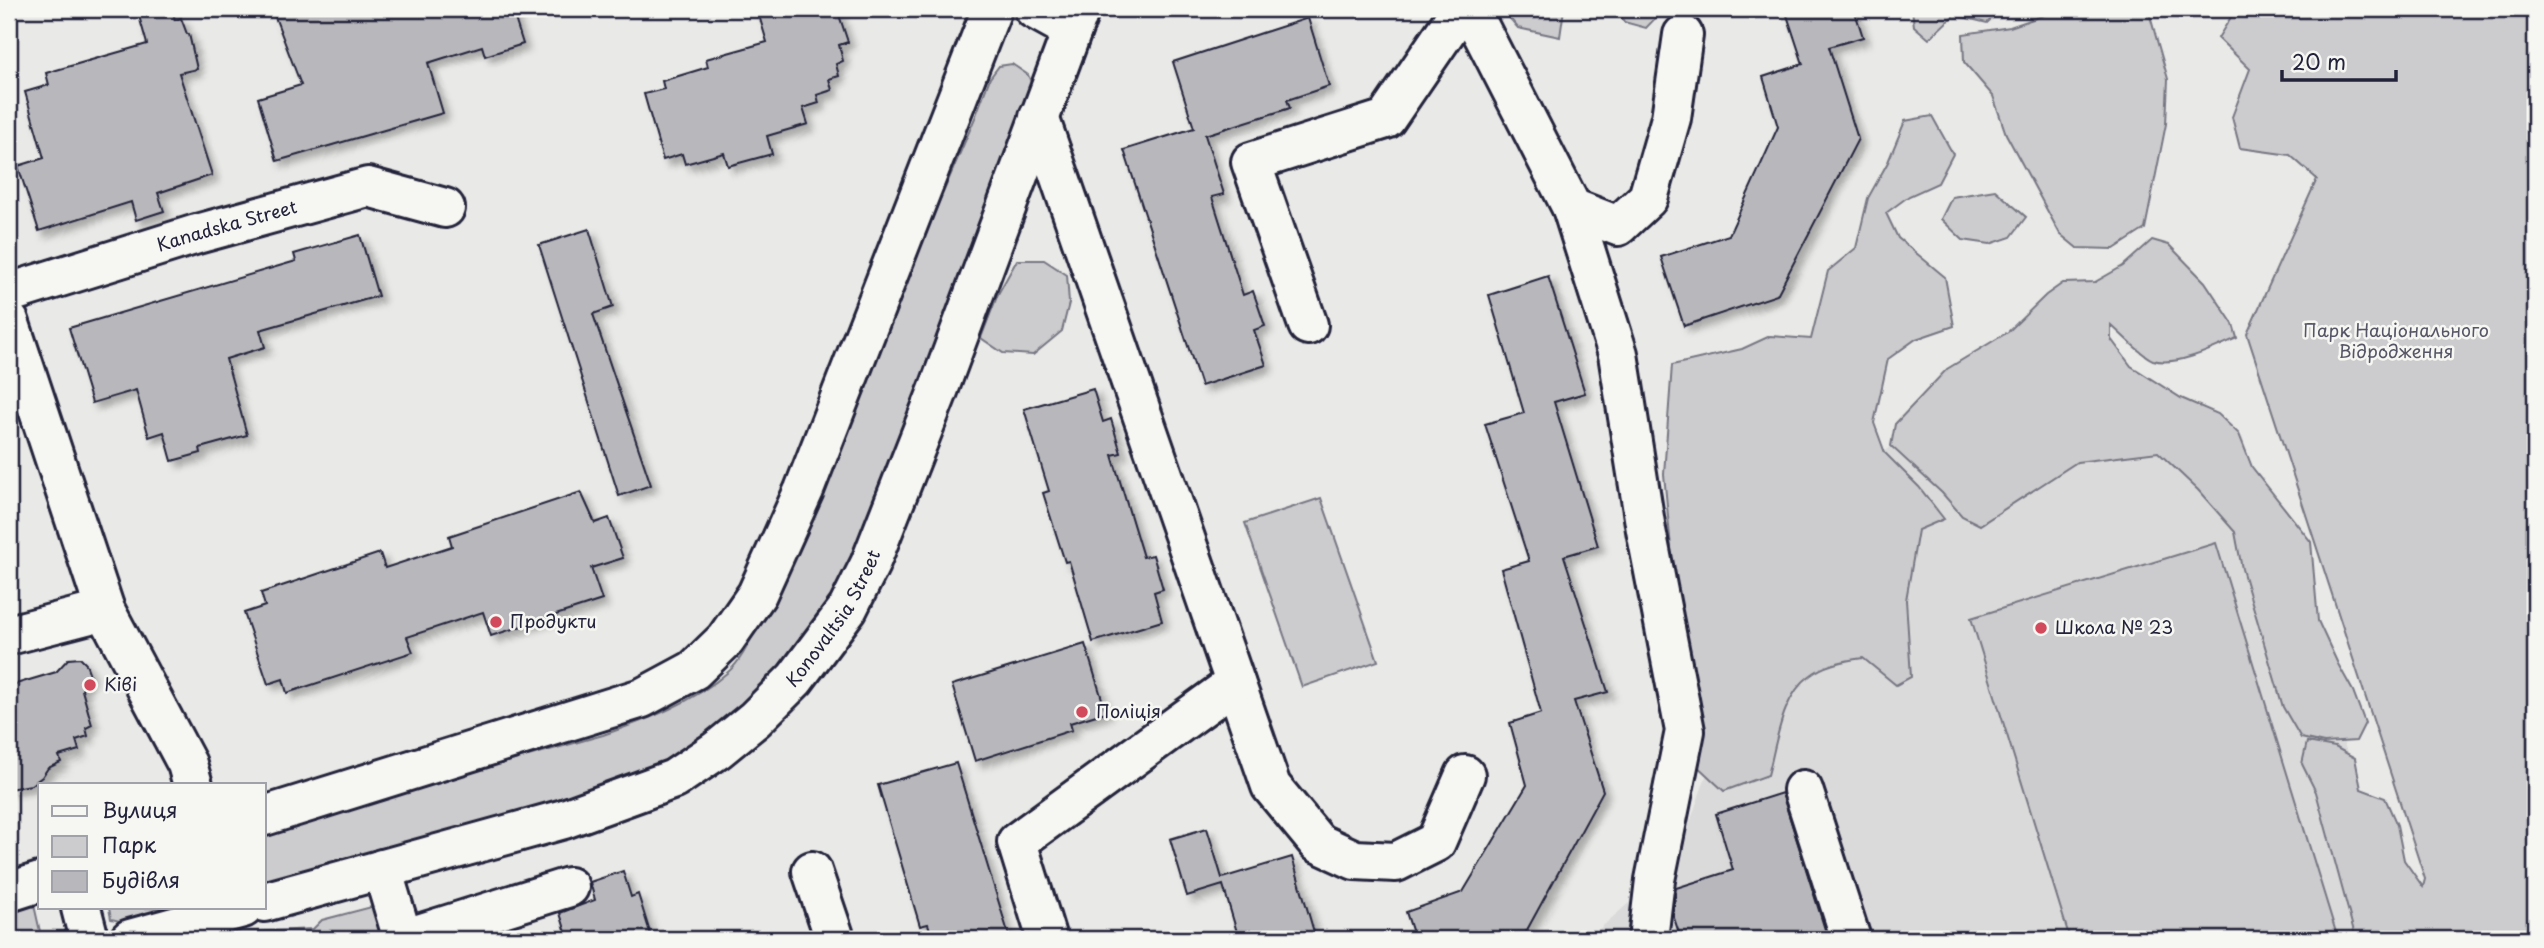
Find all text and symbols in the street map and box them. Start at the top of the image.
scale bar [2282,38,2395,82]
text: 20 m [2292,45,2346,77]
street label: Kanadska Street [153,192,300,258]
park label: Парк Національного Відродження [2303,316,2489,364]
street label: Konovaltsia Street [779,545,886,693]
place label: Продукти [510,607,596,634]
place label: Школа № 23 [2055,613,2173,640]
marker: Продукти [488,614,504,630]
marker: Школа № 23 [2033,620,2049,636]
place label: Ківі [104,670,137,697]
marker: Ківі [82,677,98,693]
place label: Поліція [1096,697,1161,724]
marker: Поліція [1074,704,1090,720]
legend [38,783,266,909]
text: Вулиця [102,793,178,825]
text: Парк [102,828,157,860]
text: Будівля [102,863,180,895]

